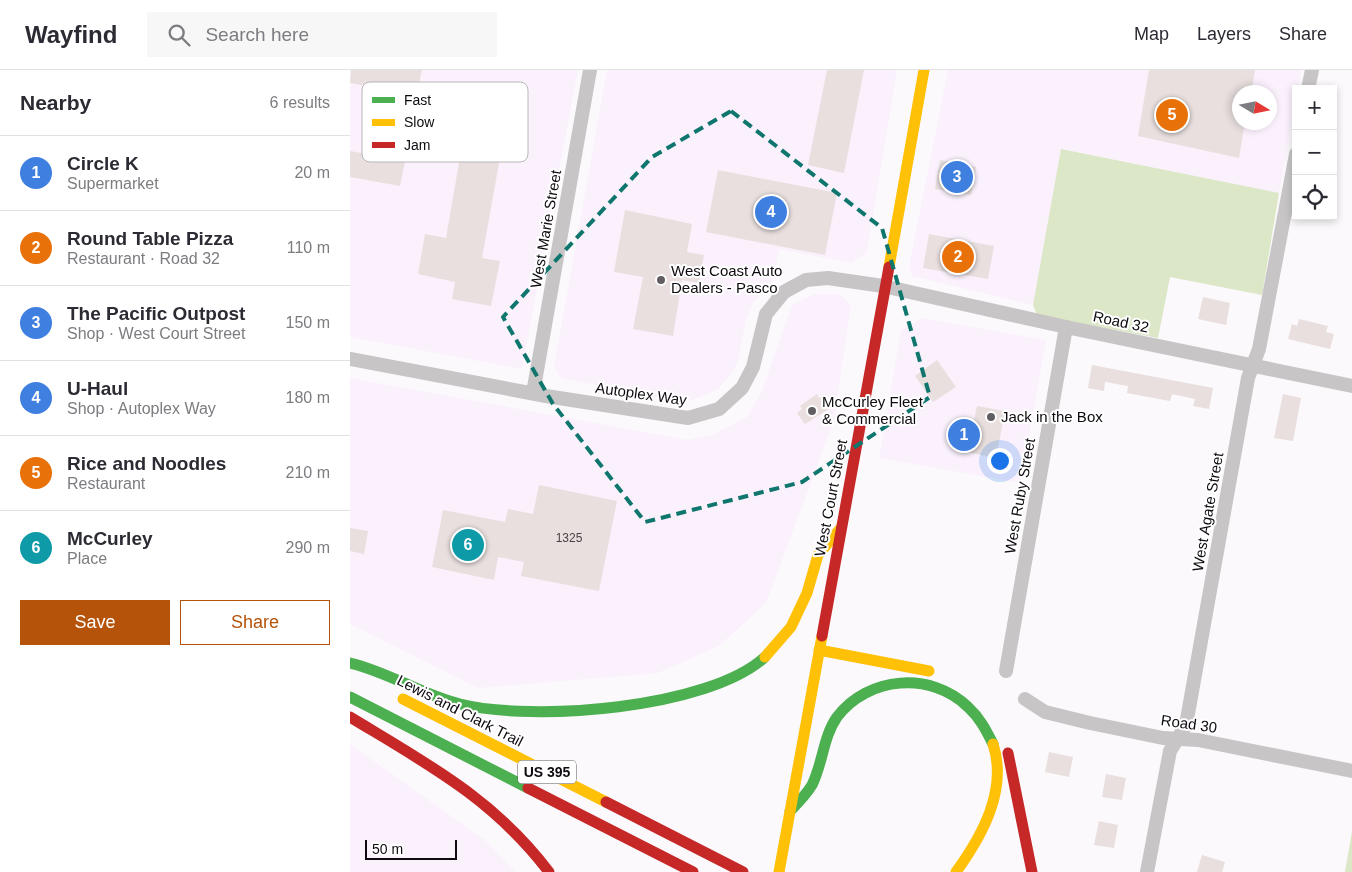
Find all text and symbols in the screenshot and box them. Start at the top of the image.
search box [147,12,497,57]
text: Wayfind [25,21,117,48]
icon: search [165,21,193,49]
text: Search here [205,24,309,45]
text: Map [1134,24,1169,44]
text: Layers [1197,24,1251,44]
text: Share [1279,24,1327,44]
legend [362,82,528,162]
north arrow [1232,85,1277,130]
map controls [1292,85,1337,220]
button: + [1292,85,1337,130]
text: Nearby [20,91,91,114]
text: Fast [404,92,431,108]
text: 6 results [270,94,330,111]
pin: 5 [1156,96,1188,134]
text: Slow [404,114,435,130]
button: − [1292,130,1337,175]
text: Jam [404,137,430,153]
text: Circle K [67,153,139,174]
pin: 3 [941,158,973,196]
text: 1 [32,164,40,181]
text: 20 m [294,164,330,181]
street label: West Marie Street [527,168,564,289]
text: Supermarket [67,175,159,192]
button: locate [1292,175,1337,220]
pin: 4 [755,193,787,231]
text: Round Table Pizza [67,228,233,249]
pin: 2 [942,238,974,276]
text: 2 [32,239,40,256]
text: 110 m [287,239,330,256]
text: Restaurant · Road 32 [67,250,220,267]
place label: West Coast Auto Dealers - Pasco [671,262,782,296]
marker: West Coast Auto Dealers - Pasco [655,274,667,286]
text: The Pacific Outpost [67,303,245,324]
street label: Road 32 [1092,307,1151,336]
text: 3 [32,314,40,331]
text: 150 m [286,314,330,331]
text: Shop · West Court Street [67,325,245,342]
text: U-Haul [67,378,128,399]
street label: Autoplex Way [594,379,688,408]
text: 4 [32,389,40,406]
text: 180 m [286,389,330,406]
place label: McCurley Fleet & Commercial [822,393,924,427]
text: Shop · Autoplex Way [67,400,216,417]
marker: McCurley Fleet & Commercial [806,405,818,417]
place label: Jack in the Box [1001,408,1103,425]
marker: Jack in the Box [985,411,997,423]
pin: 1 [948,416,980,454]
street label: West Ruby Street [1001,436,1038,555]
street label: West Court Street [811,437,850,558]
your location [987,448,1013,474]
street label: West Agate Street [1189,450,1226,573]
text: Rice and Noodles [67,453,226,474]
text: 5 [32,464,40,481]
text: 210 m [286,464,330,481]
text: Restaurant [67,475,145,492]
pin: 6 [452,526,484,564]
text: McCurley [67,528,153,549]
house number: 1325 [556,531,583,545]
text: 6 [32,539,40,556]
text: 290 m [286,539,330,556]
text: Place [67,550,107,567]
button: Save [20,600,170,645]
button: Share [180,600,330,645]
street label: Lewis and Clark Trail [394,671,526,750]
street label: Road 30 [1160,711,1218,736]
road number: US 395 [518,760,576,784]
scale bar [365,837,458,860]
text: 50 m [372,841,403,857]

